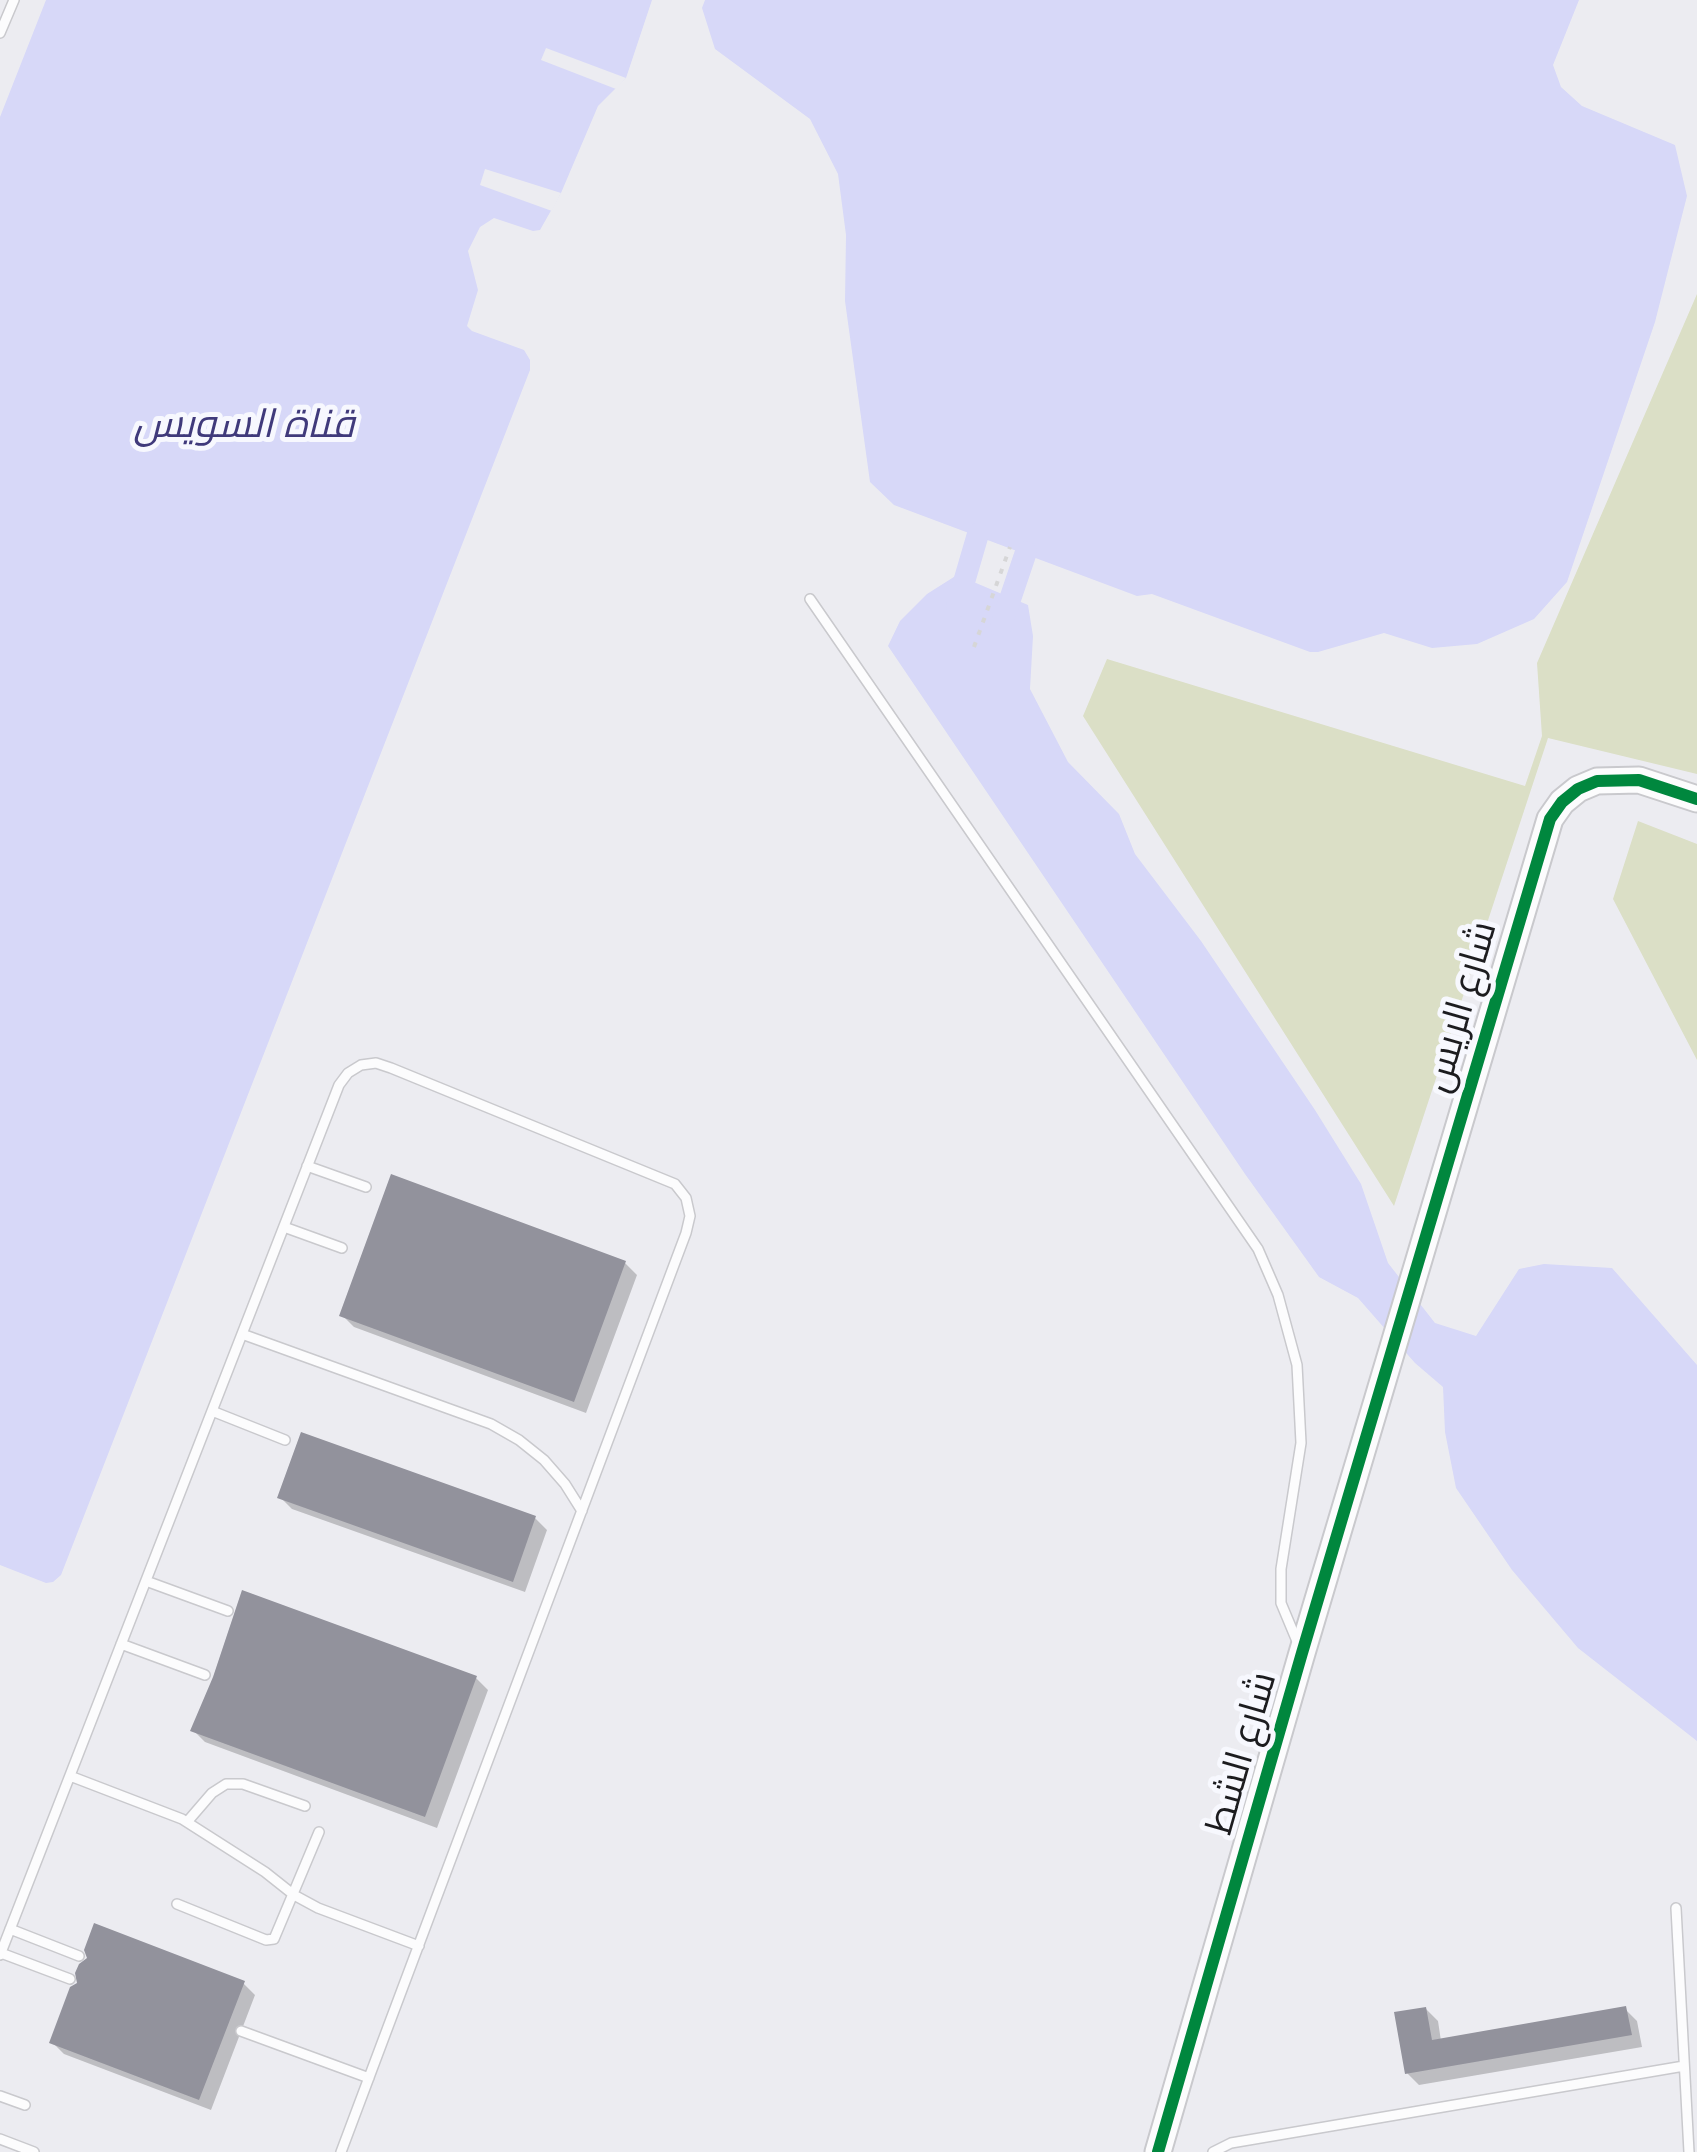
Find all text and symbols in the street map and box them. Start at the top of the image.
water label: قناة السويس [134,401,354,449]
street label: شارع الريس [1415,916,1507,1098]
street label: شارع الشط [1197,1667,1287,1839]

